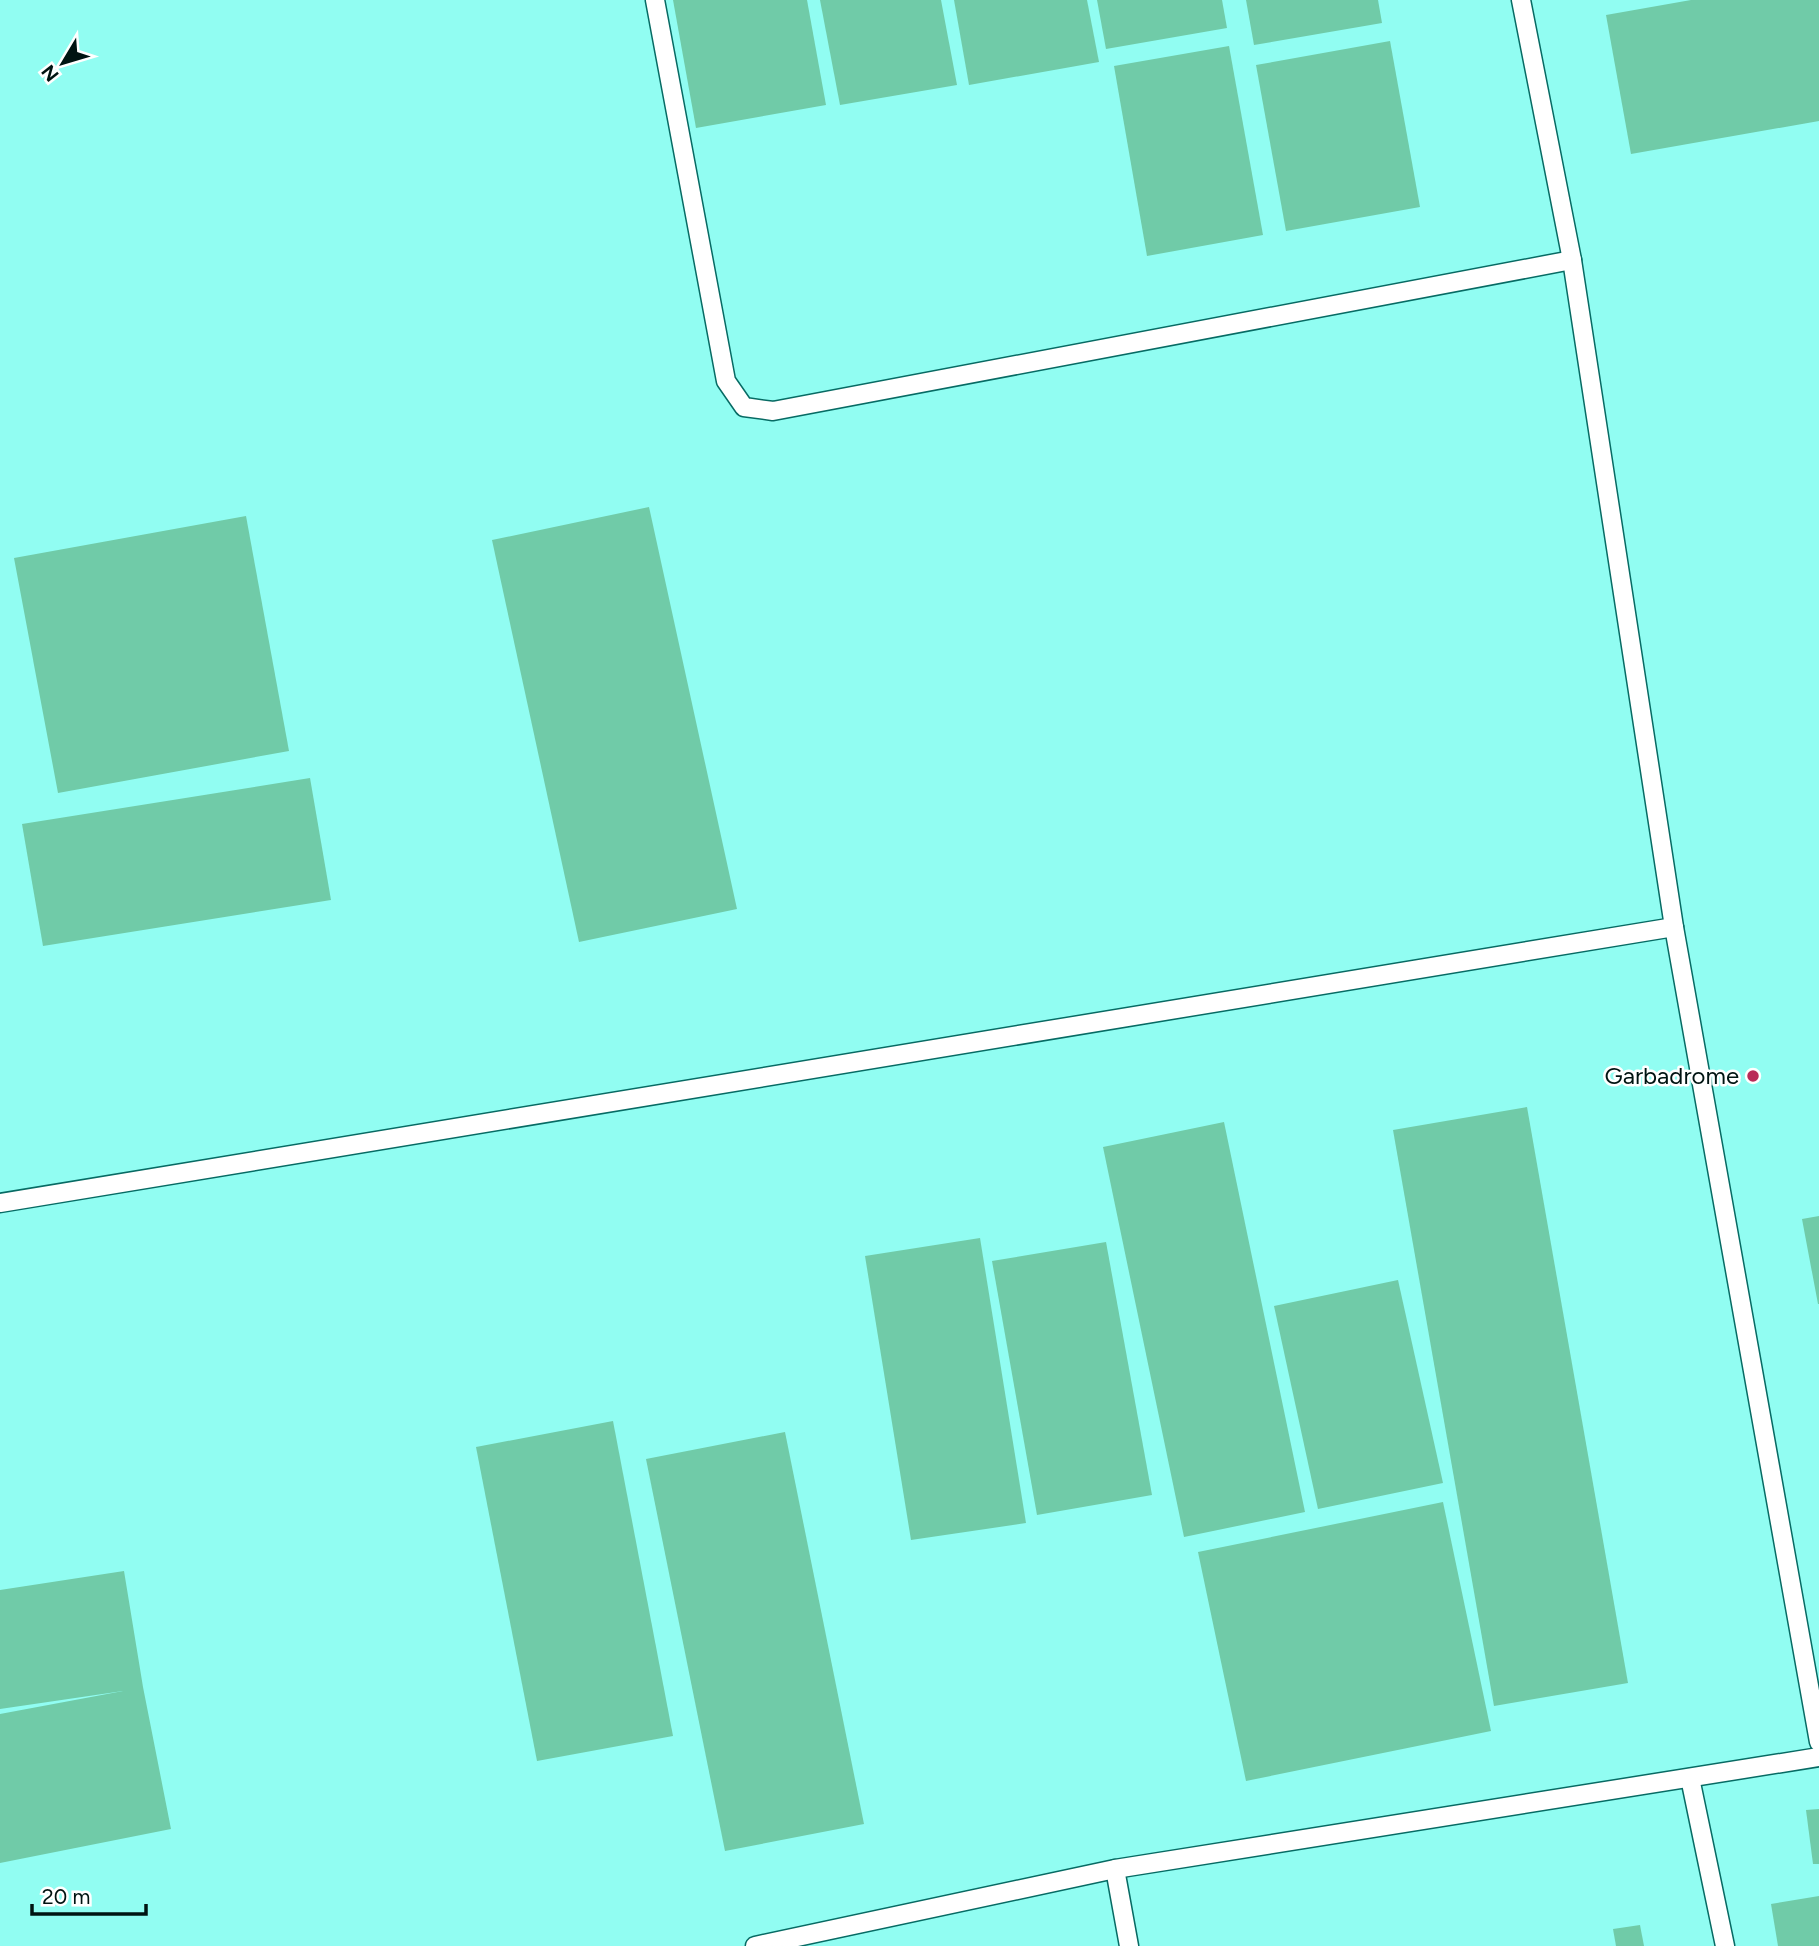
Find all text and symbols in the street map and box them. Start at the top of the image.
north arrow [28,28,98,98]
text: N [36,60,64,86]
place label: Garbadrome [1604,1061,1739,1090]
marker: Garbadrome [1745,1068,1761,1084]
scale bar [32,1872,145,1916]
text: 20 m [42,1884,90,1909]

